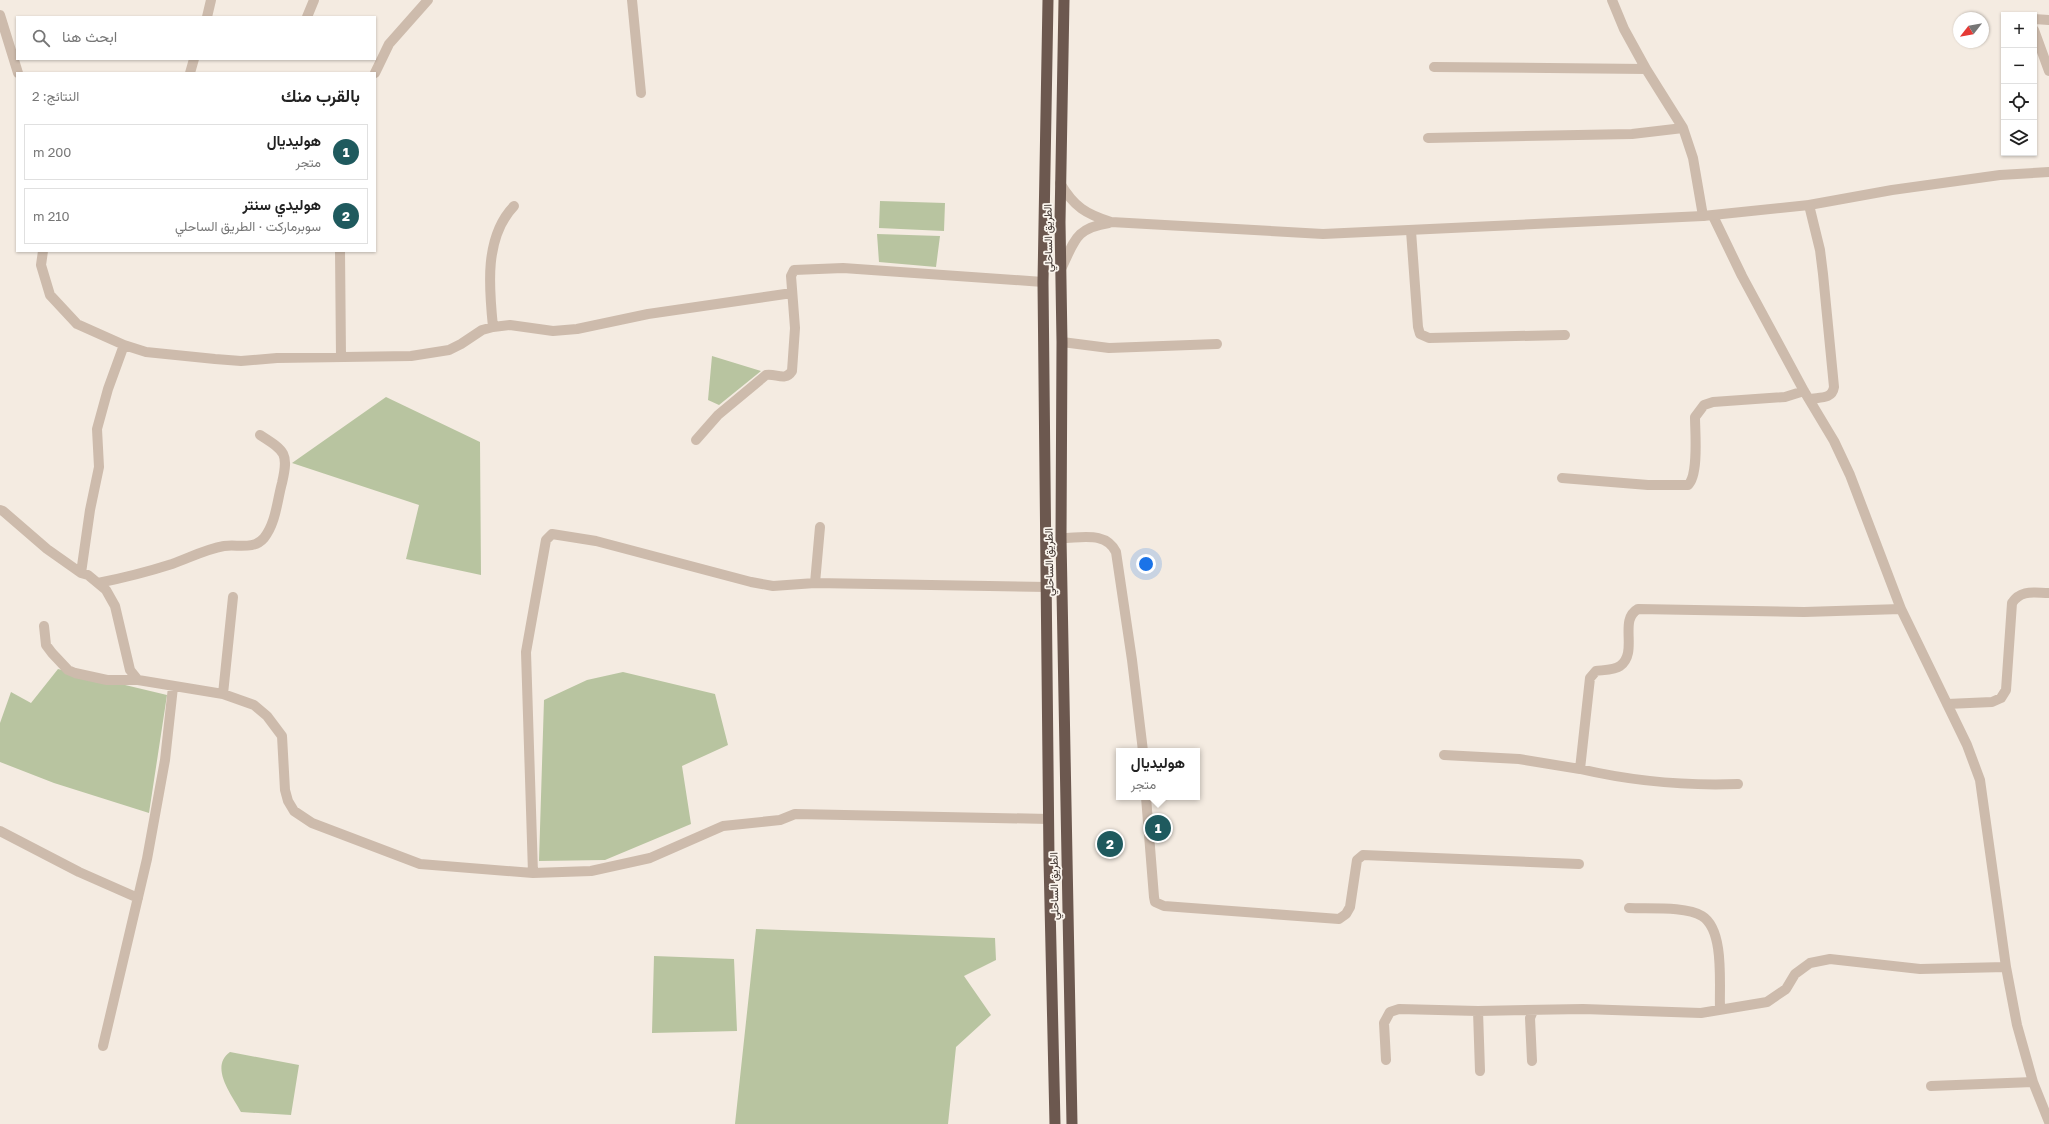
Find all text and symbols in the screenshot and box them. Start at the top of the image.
north arrow [1953,12,1989,48]
map controls [2001,12,2037,156]
button: + [2001,12,2037,48]
search box [16,16,376,60]
icon: search [30,27,52,49]
text: ابحث هنا [62,27,117,45]
button: − [2001,48,2037,84]
button: locate [2001,84,2037,120]
text: بالقرب منك [281,85,360,106]
text: النتائج: 2 [32,88,79,104]
button: layers [2001,120,2037,156]
text: هوليديال [267,131,321,149]
text: 200 m [33,144,71,160]
text: 1 [343,144,349,160]
text: متجر [296,154,321,170]
text: هوليدي سنتر [243,195,321,213]
street label: الطريق الساحلي [1040,204,1059,272]
text: 210 m [33,208,70,224]
text: 2 [342,208,350,224]
text: سوبرماركت · الطريق الساحلي [175,218,321,234]
street label: الطريق الساحلي [1041,528,1060,596]
your location [1136,554,1156,574]
popup [1116,748,1200,800]
text: هوليديال [1131,753,1185,771]
text: متجر [1131,776,1156,792]
pin: 1 [1145,813,1171,843]
pin: 2 [1097,829,1123,859]
street label: الطريق الساحلي [1046,852,1065,920]

